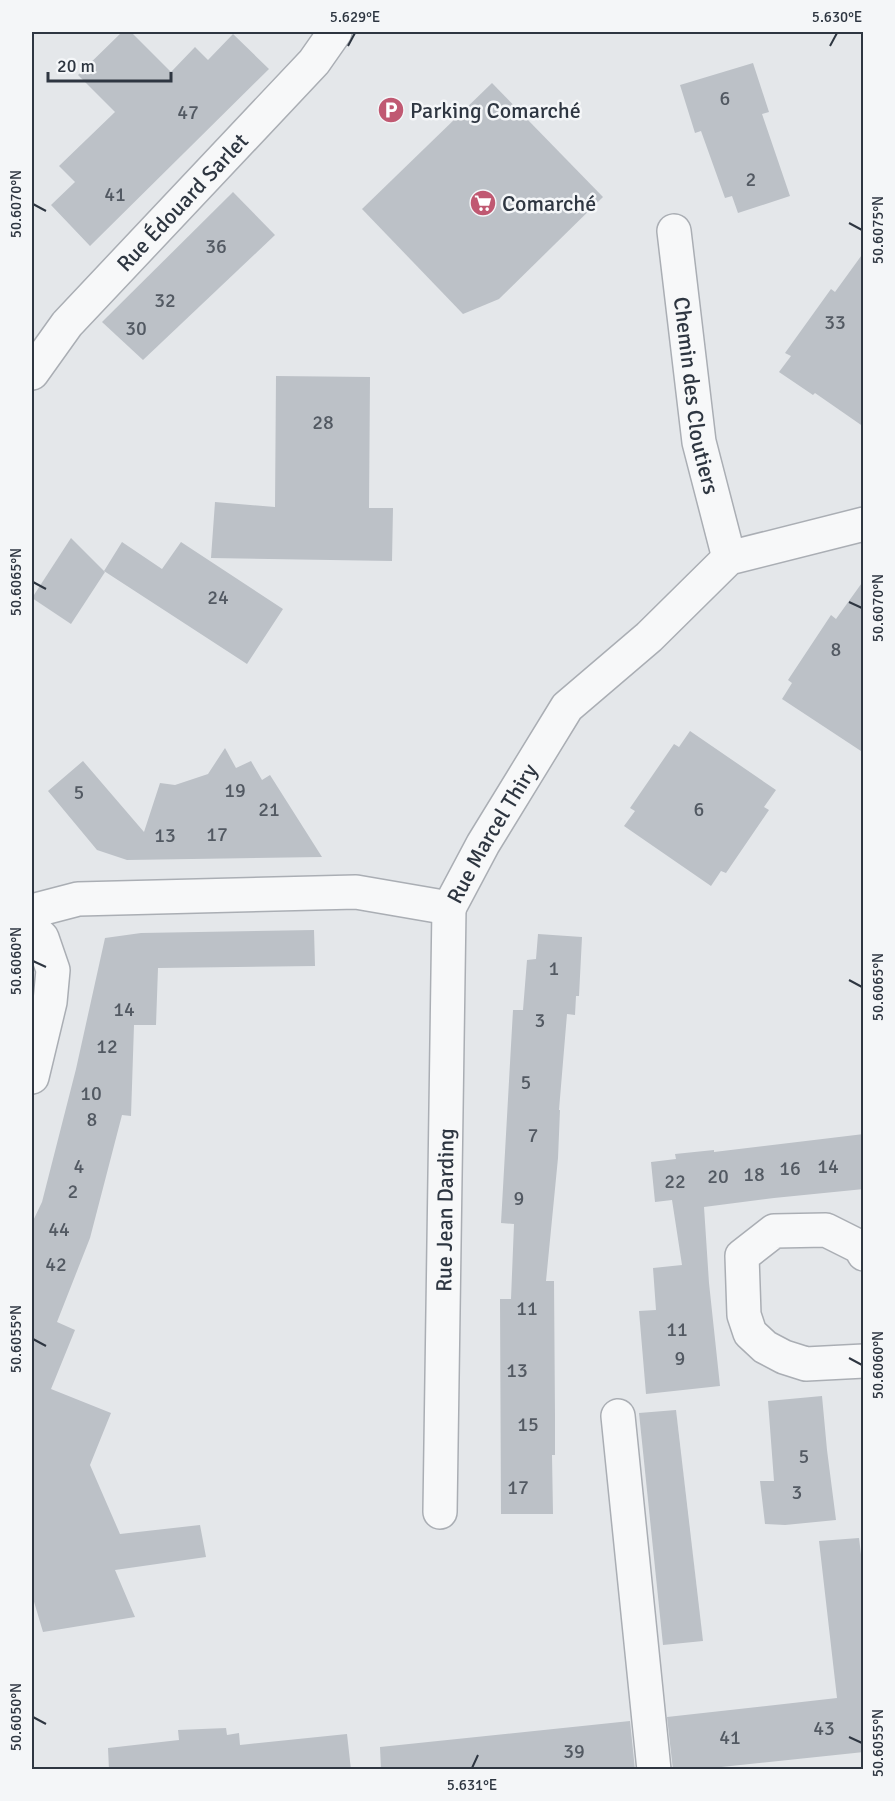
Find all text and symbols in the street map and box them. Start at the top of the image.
text: 5.629°E [330,8,380,26]
text: 5.630°E [812,8,862,26]
scale bar [48,45,171,83]
text: 20 m [57,55,95,77]
house number: 6 [720,86,730,111]
parking icon: Parking Comarché [376,95,406,125]
place label: Parking Comarché [410,97,581,124]
house number: 47 [177,100,199,125]
street label: Rue Édouard Sarlet [111,127,254,277]
house number: 2 [746,167,756,192]
text: 50.6070°N [7,170,25,238]
house number: 41 [104,182,126,207]
supermarket icon: Comarché [468,188,498,218]
place label: Comarché [502,190,596,217]
text: 50.6075°N [869,196,887,264]
house number: 36 [205,234,227,259]
house number: 32 [154,288,176,313]
street label: Chemin des Cloutiers [668,295,725,497]
house number: 33 [824,310,846,335]
house number: 30 [125,316,147,341]
house number: 28 [312,410,334,435]
text: 50.6065°N [7,548,25,616]
text: 50.6070°N [869,574,887,642]
house number: 24 [207,585,229,610]
house number: 8 [831,637,841,662]
street label: Rue Marcel Thiry [441,758,544,908]
house number: 19 [224,778,246,803]
house number: 5 [74,780,84,805]
house number: 21 [258,797,280,822]
house number: 6 [694,797,704,822]
house number: 17 [206,822,228,847]
house number: 13 [154,823,176,848]
text: 50.6060°N [7,927,25,995]
text: 50.6065°N [869,953,887,1021]
house number: 1 [549,956,559,981]
house number: 14 [113,997,135,1022]
house number: 3 [535,1008,545,1033]
house number: 12 [96,1034,118,1059]
house number: 5 [521,1070,531,1095]
house number: 10 [80,1081,102,1106]
house number: 8 [87,1107,97,1132]
house number: 7 [528,1123,538,1148]
street label: Rue Jean Darding [430,1128,460,1292]
house number: 4 [74,1154,85,1179]
house number: 14 [817,1154,839,1179]
house number: 16 [779,1156,801,1181]
house number: 18 [743,1162,765,1187]
house number: 20 [707,1164,729,1189]
house number: 22 [664,1169,686,1194]
house number: 2 [68,1179,78,1204]
house number: 9 [514,1186,524,1211]
house number: 44 [48,1217,70,1242]
house number: 42 [45,1252,67,1277]
house number: 11 [516,1296,538,1321]
text: 50.6055°N [7,1305,25,1373]
house number: 11 [666,1317,688,1342]
text: 50.6060°N [869,1331,887,1399]
house number: 9 [675,1346,685,1371]
house number: 13 [506,1358,528,1383]
house number: 15 [517,1412,539,1437]
house number: 5 [799,1444,809,1469]
house number: 17 [507,1475,529,1500]
house number: 3 [792,1480,802,1505]
text: 50.6050°N [7,1683,25,1751]
text: 50.6055°N [869,1709,887,1777]
house number: 43 [813,1716,835,1741]
house number: 41 [719,1725,741,1750]
house number: 39 [563,1739,585,1764]
text: 5.631°E [447,1776,497,1794]

